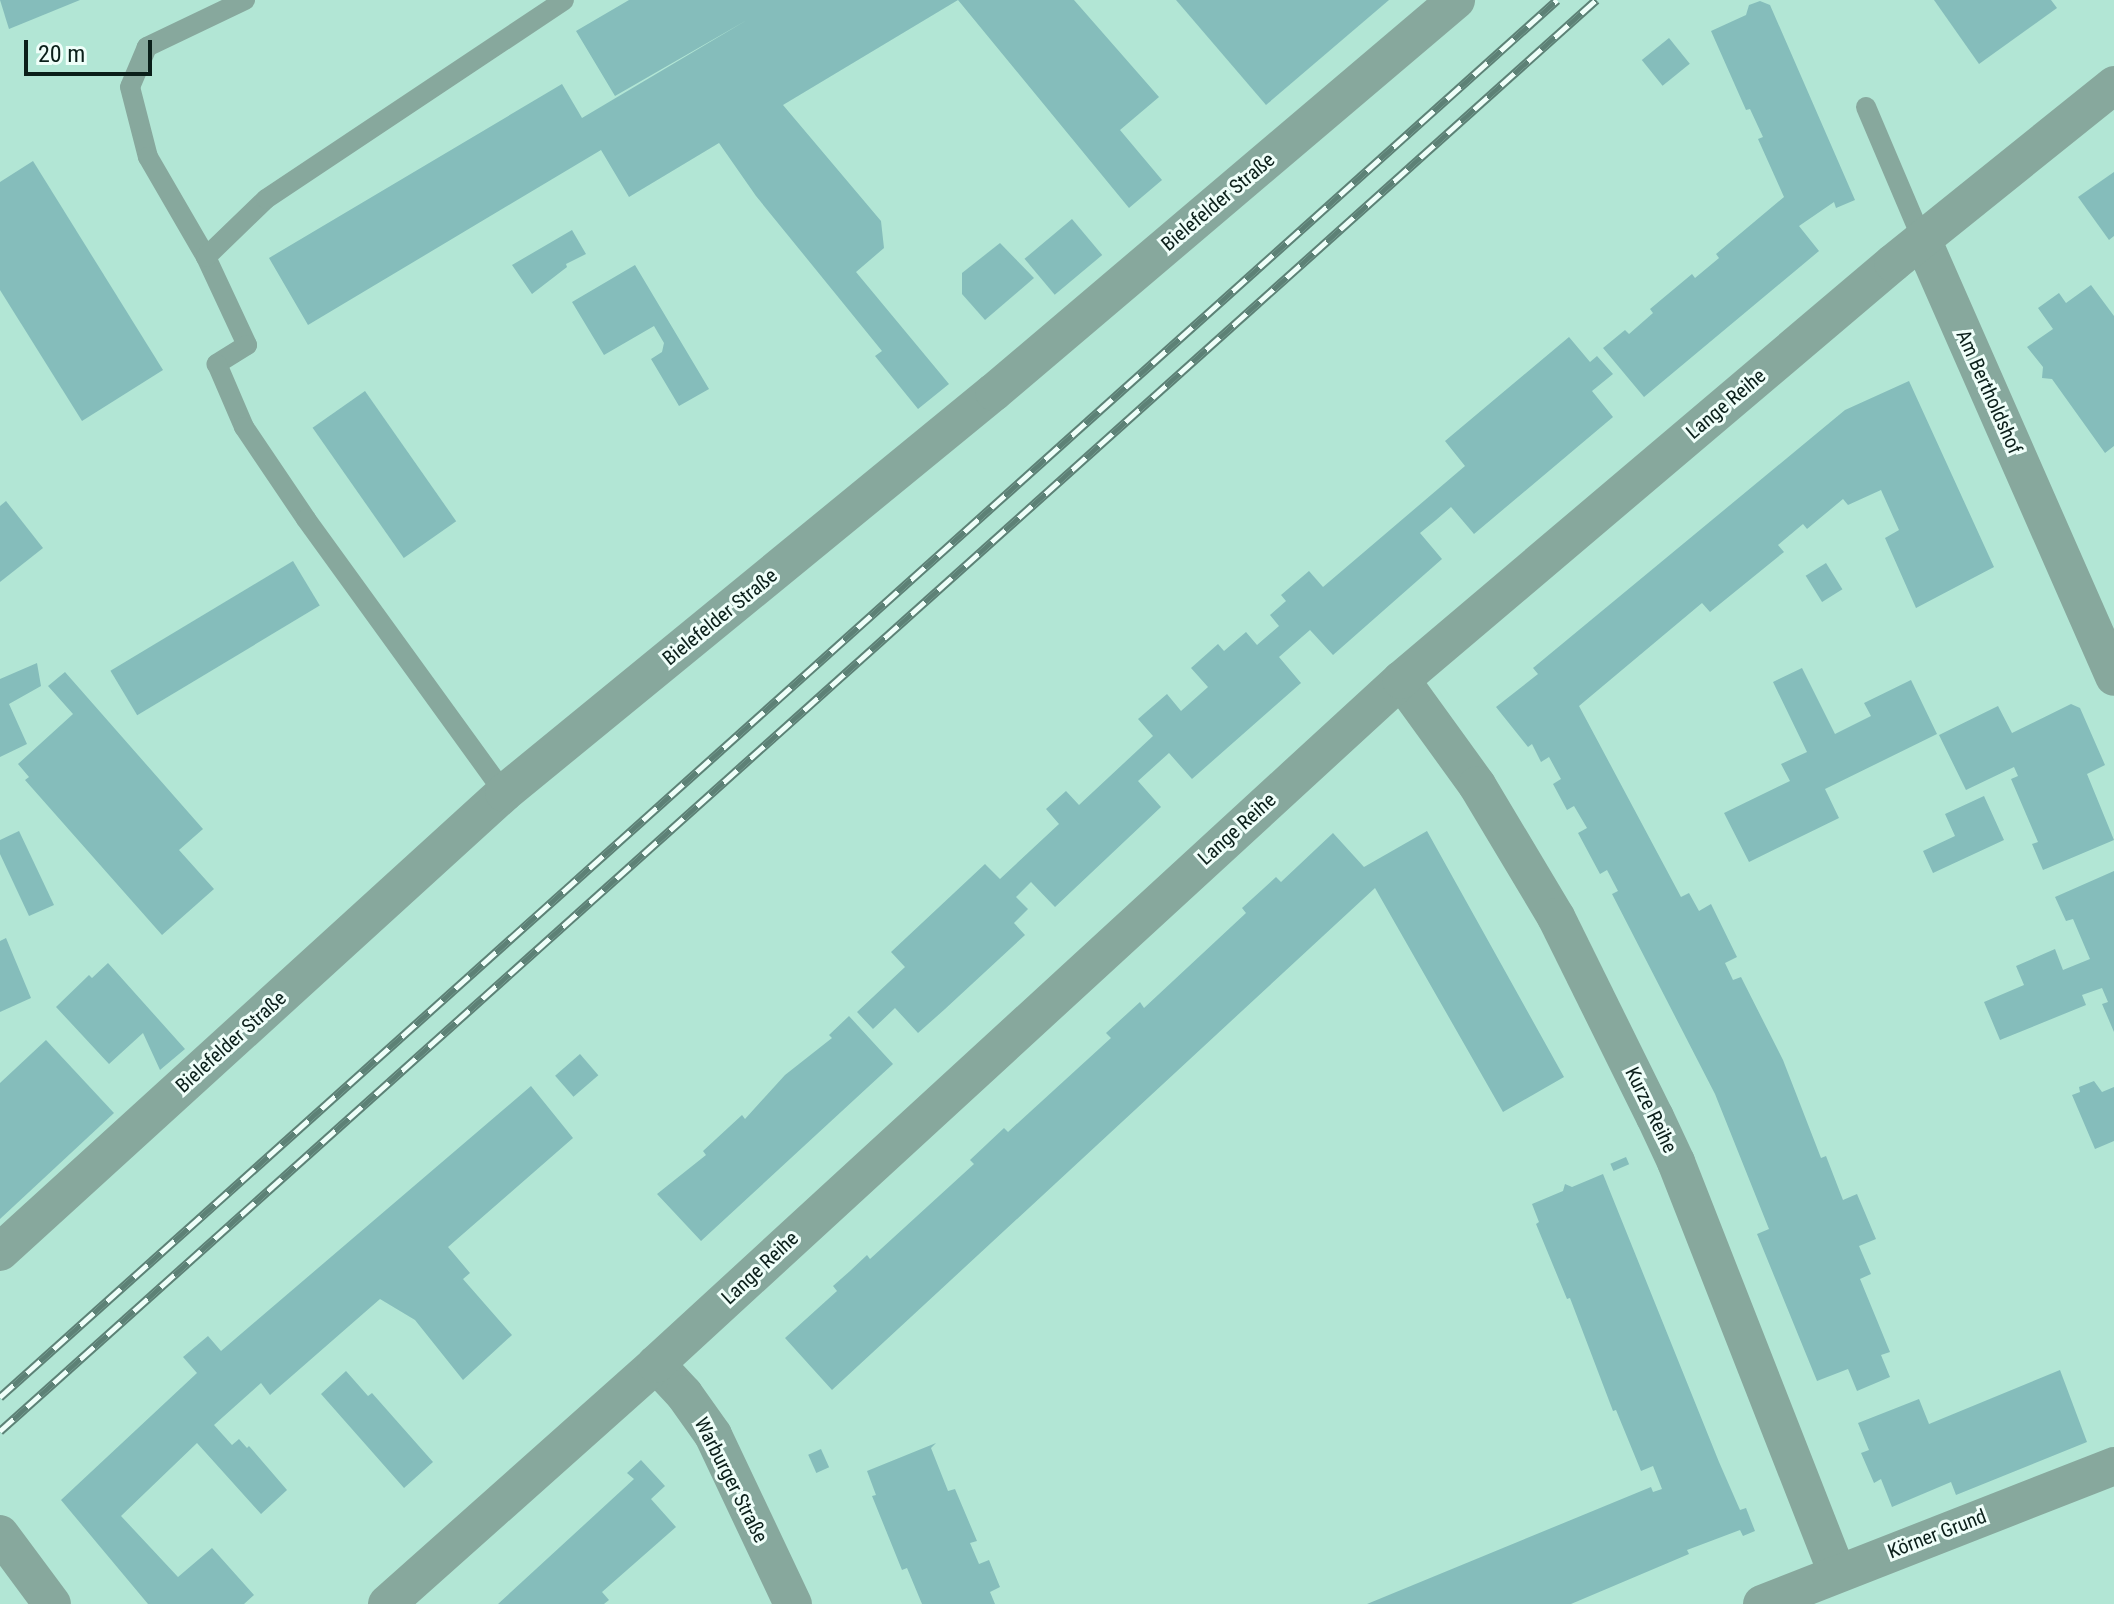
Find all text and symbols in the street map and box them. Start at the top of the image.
scale bar [28,24,156,74]
text: 20 m [38,40,85,68]
street label: Bielefelder Straße [1157,148,1279,256]
street label: Am Bertholdshof [1951,326,2027,458]
street label: Lange Reihe [1681,364,1771,444]
street label: Bielefelder Straße [658,564,782,670]
street label: Lange Reihe [1193,788,1281,870]
street label: Bielefelder Straße [171,986,291,1098]
street label: Kurze Reihe [1620,1063,1682,1157]
street label: Lange Reihe [717,1226,803,1310]
street label: Warburger Straße [689,1413,773,1547]
street label: Körner Grund [1884,1504,1990,1564]

